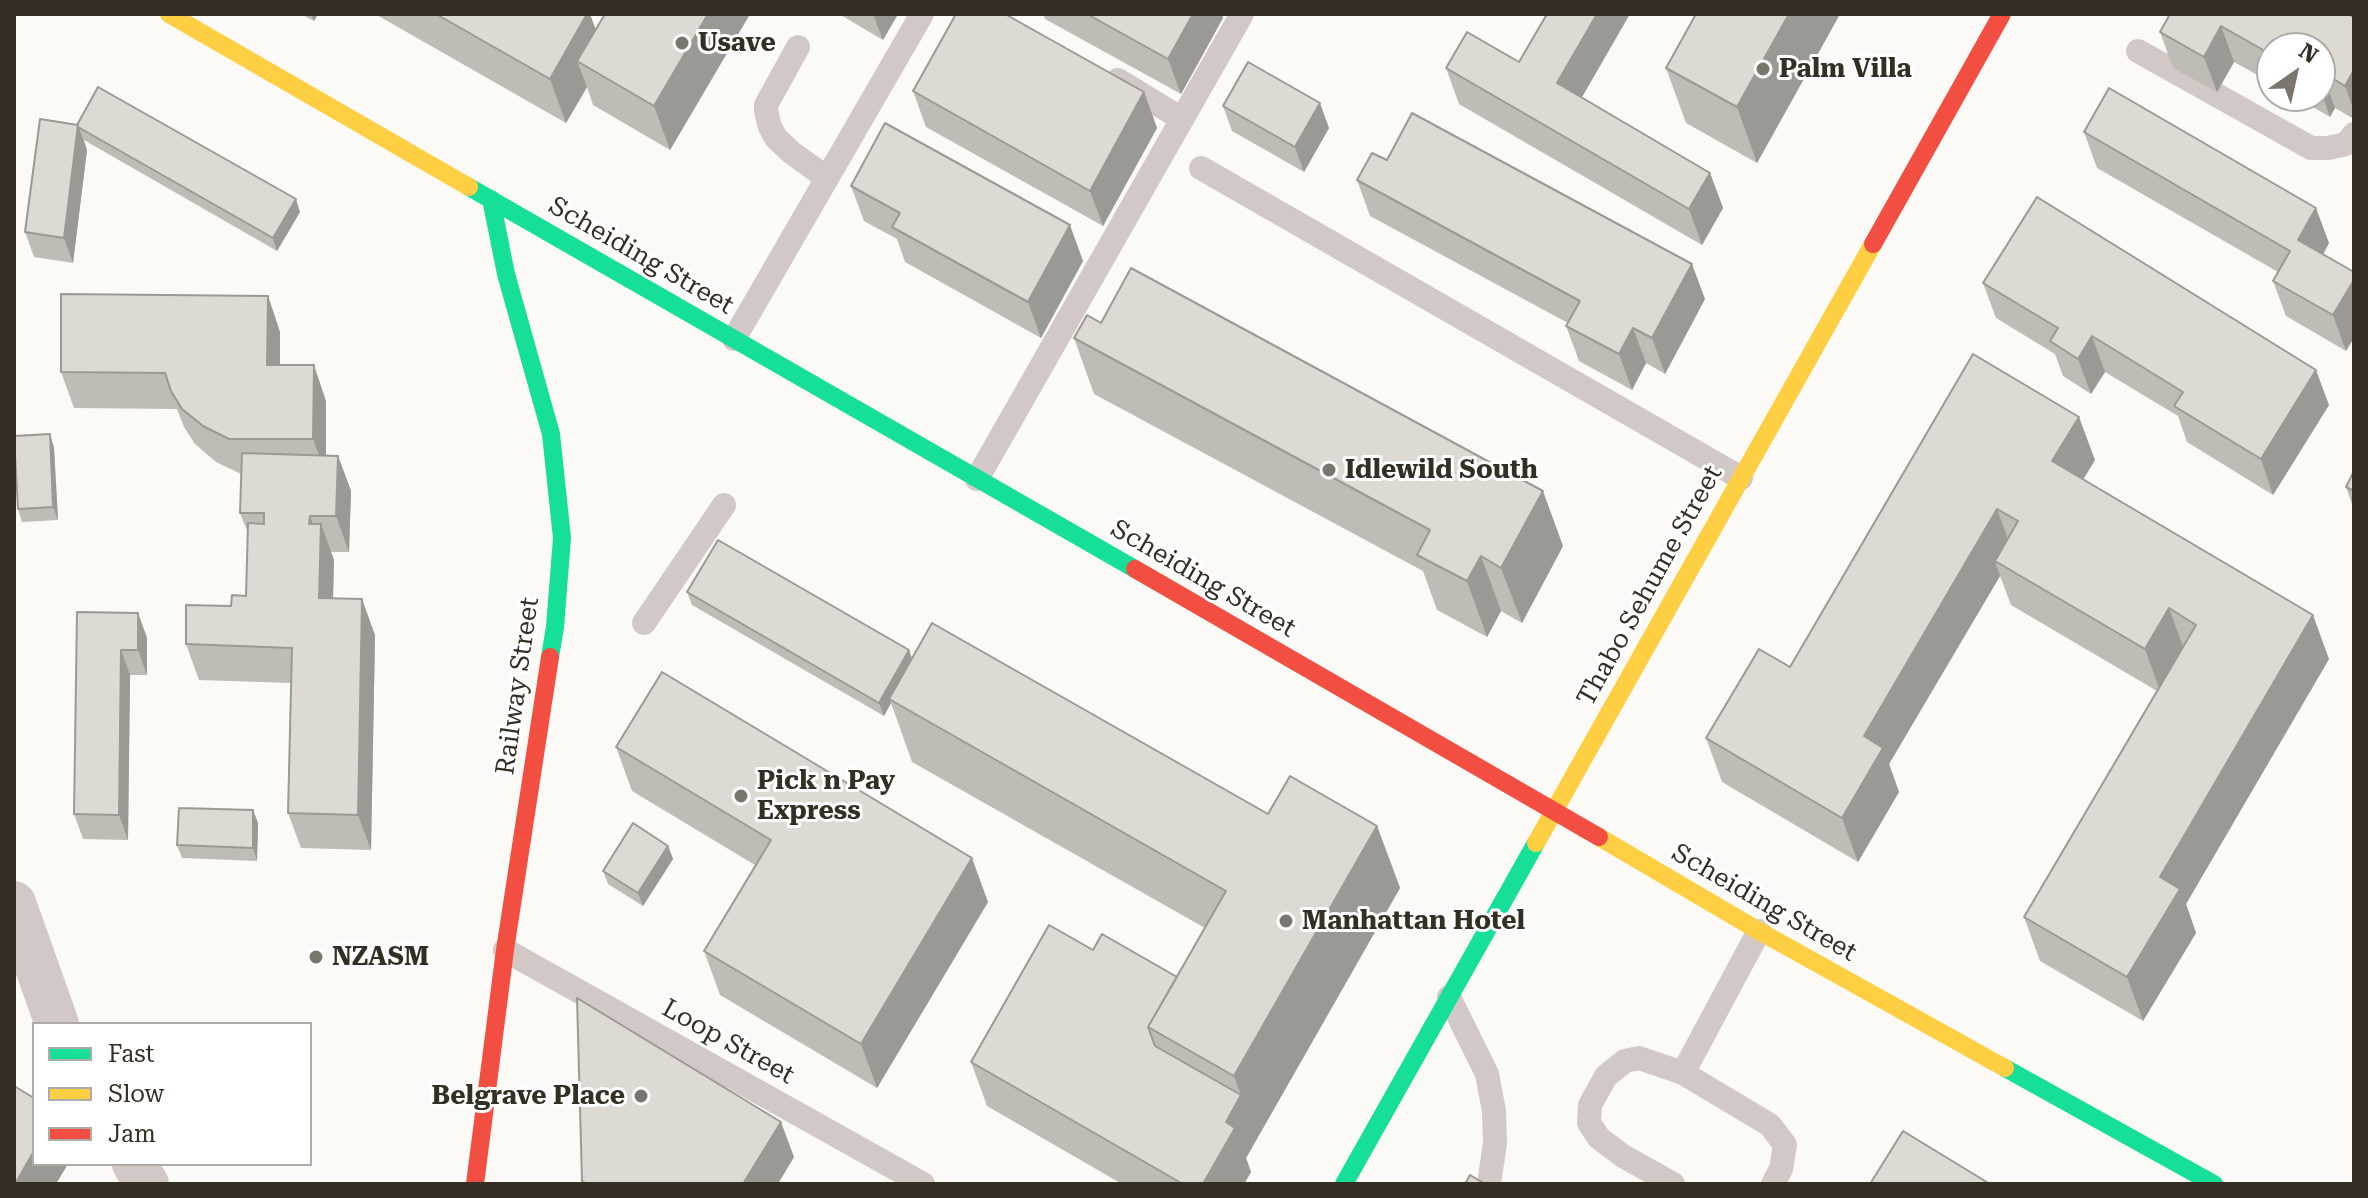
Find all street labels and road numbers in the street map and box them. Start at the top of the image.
street label: Scheiding Street [543,190,739,322]
street label: Thabo Sehume Street [1571,460,1729,712]
street label: Scheiding Street [1105,513,1301,645]
street label: Railway Street [490,595,546,777]
street label: Scheiding Street [1666,837,1862,969]
street label: Loop Street [656,993,800,1091]

